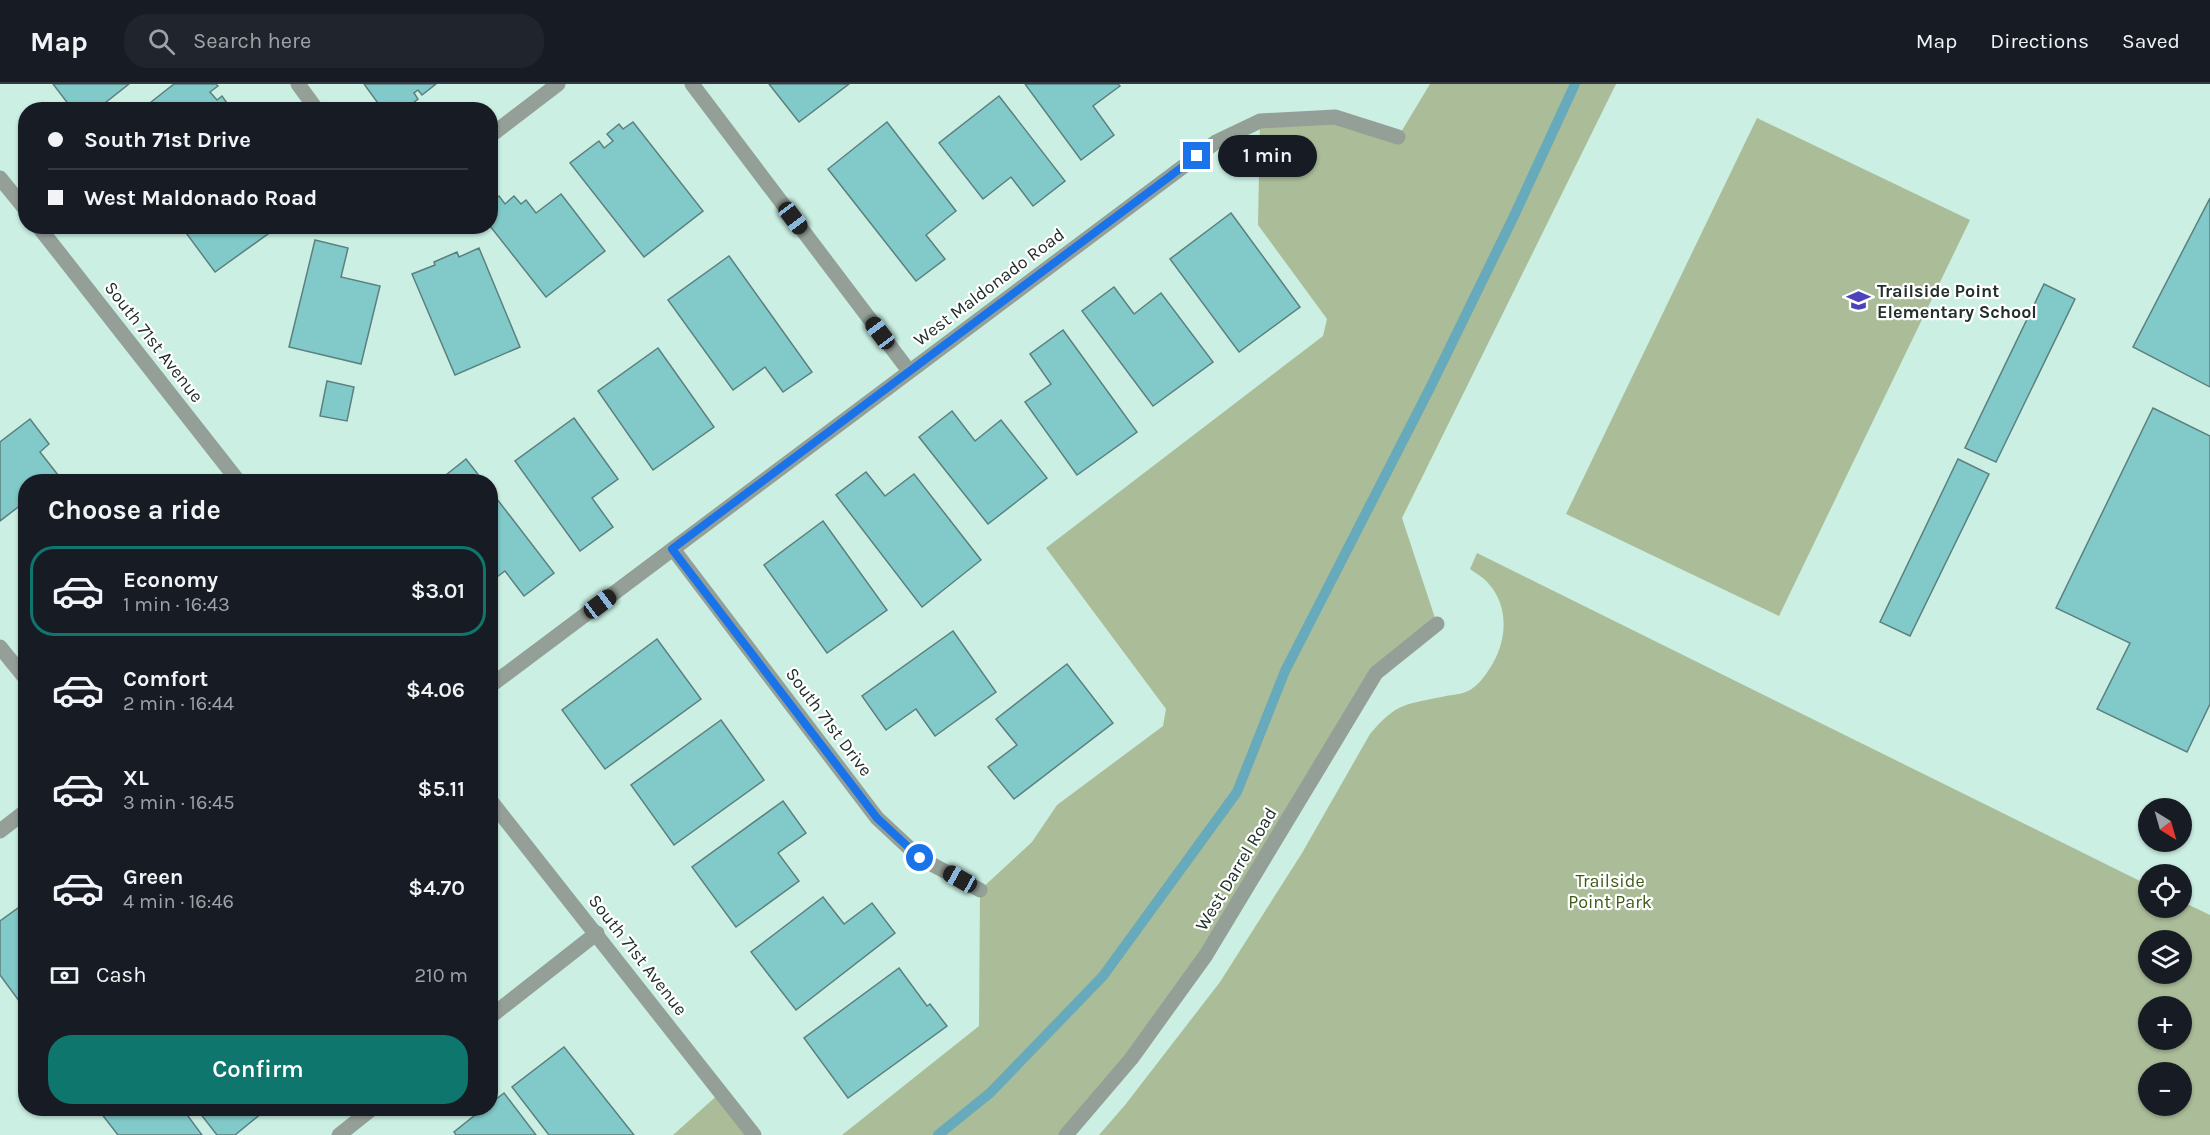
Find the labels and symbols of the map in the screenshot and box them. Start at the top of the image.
callout: 1 min [1218,135,1317,177]
route end [1183,142,1210,169]
car [775,198,811,238]
street label: West Maldonado Road [909,223,1069,351]
street label: South 71st Avenue [100,277,208,407]
place label: Trailside Point Elementary School [1877,280,2037,323]
school or university icon: Trailside Point Elementary School [1846,288,1872,314]
car [862,313,898,353]
car [580,586,620,622]
street label: South 71st Drive [781,663,877,781]
north arrow [2138,798,2192,852]
street label: West Darrel Road [1191,803,1281,935]
route start [906,844,933,871]
car [940,862,980,896]
park label: Trailside Point Park [1568,870,1652,913]
street label: South 71st Avenue [584,890,692,1020]

